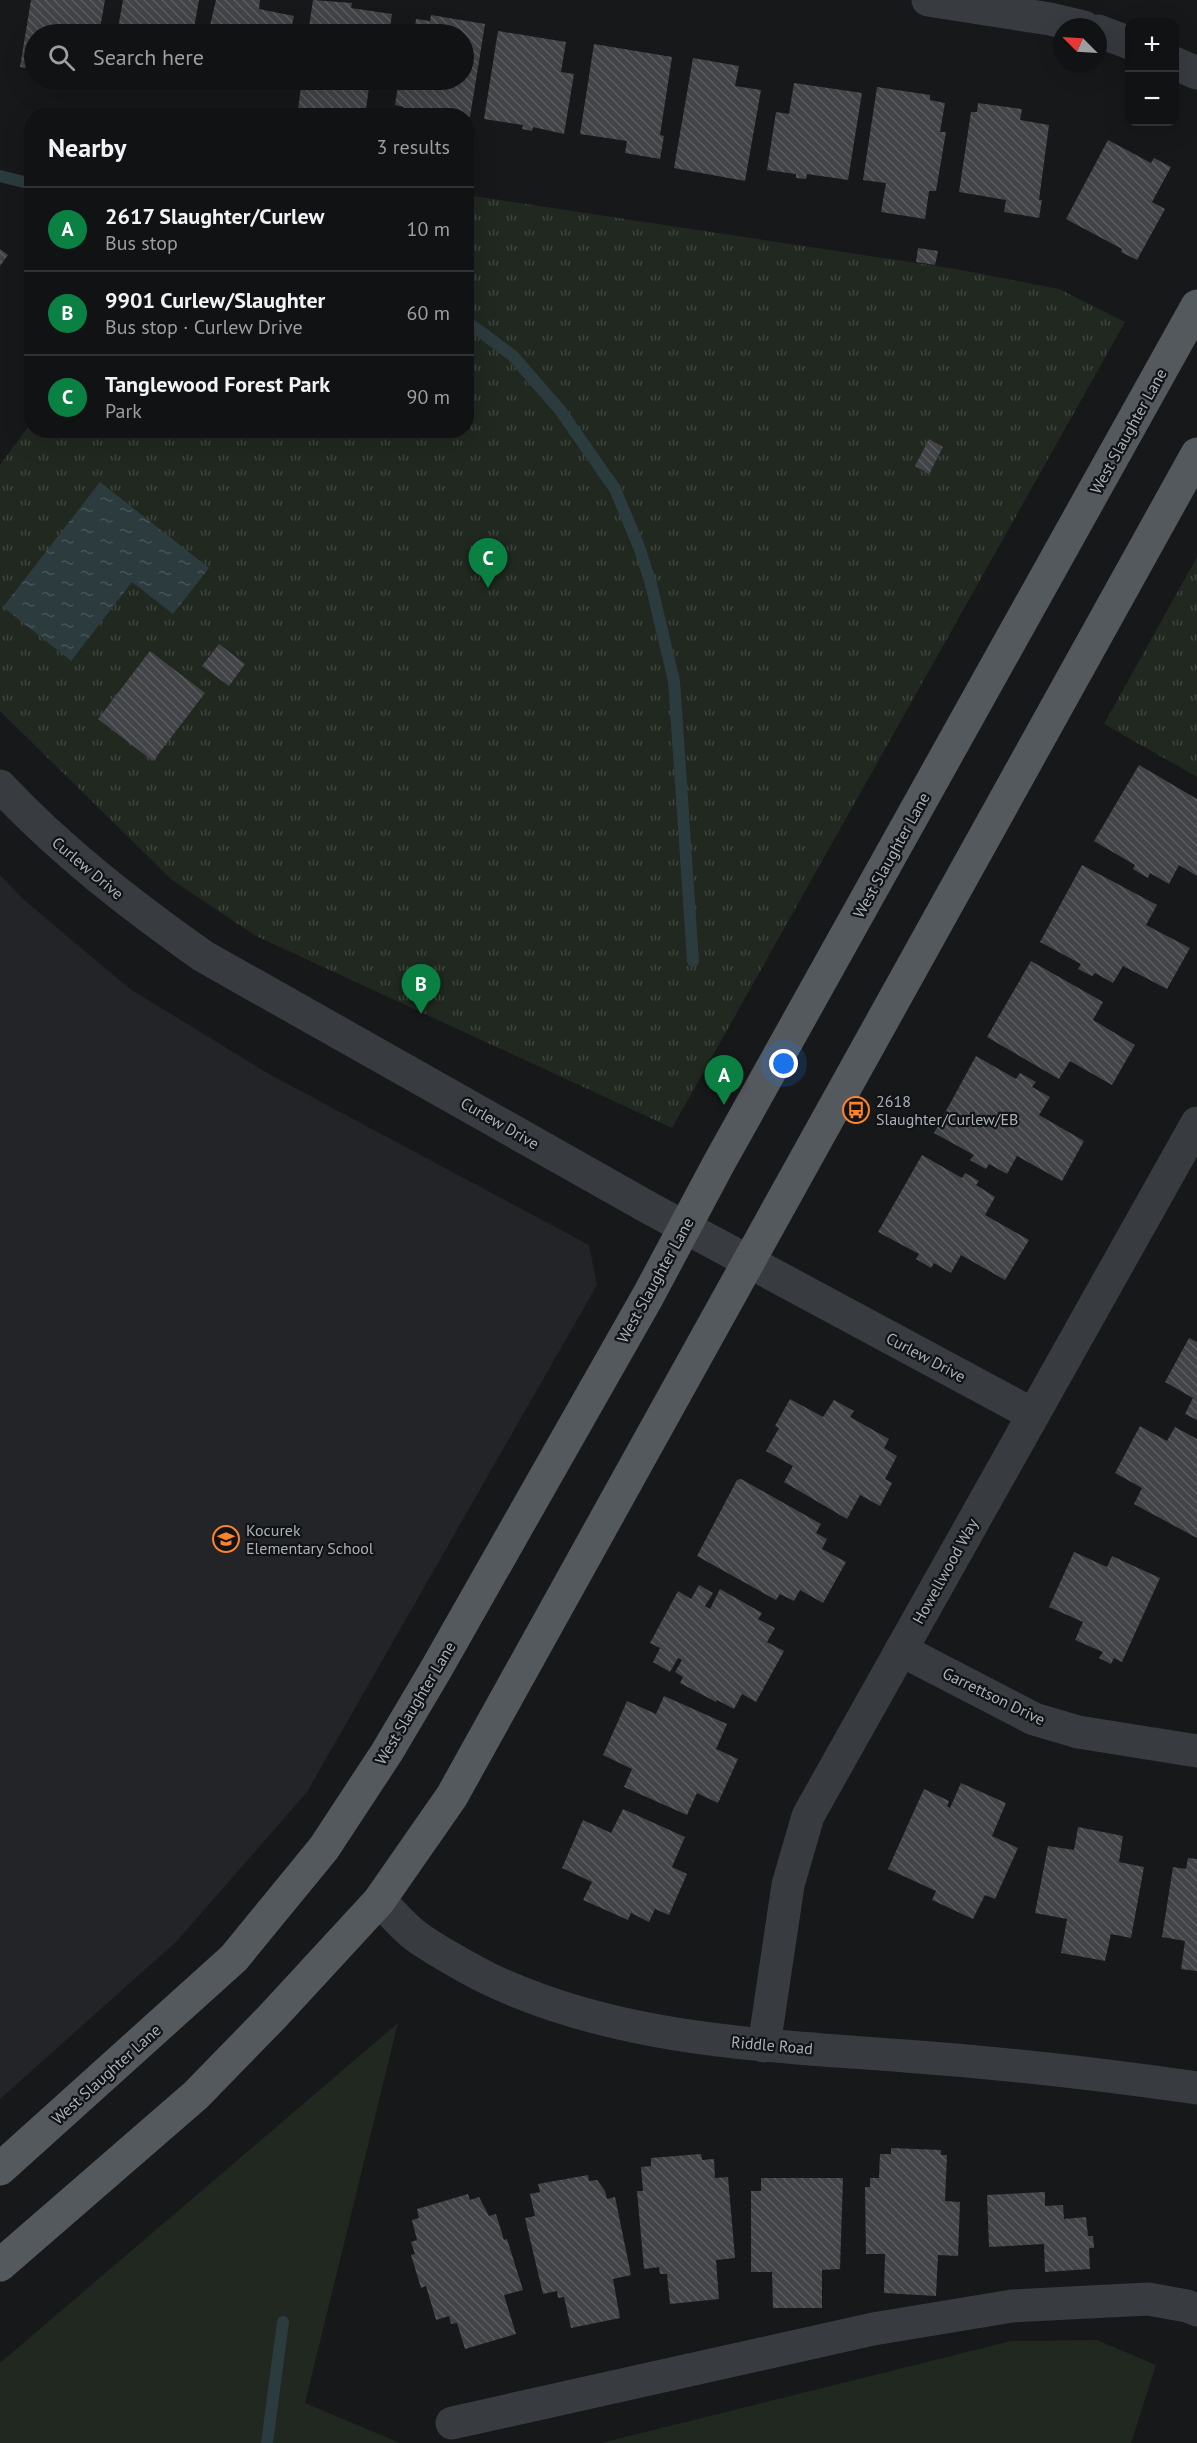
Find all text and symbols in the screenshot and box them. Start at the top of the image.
north arrow [1053,18,1107,72]
map controls [1125,18,1179,126]
button: + [1125,18,1179,72]
search box [24,24,474,90]
icon: search [45,41,78,74]
text: Search here [93,43,204,71]
button: − [1125,72,1179,126]
text: Nearby [48,131,126,164]
text: 3 results [377,134,450,160]
text: 2617 Slaughter/Curlew [105,202,324,230]
text: A [61,216,74,242]
text: 10 m [407,216,450,242]
text: Bus stop [105,230,178,256]
text: 9901 Curlew/Slaughter [105,286,325,314]
text: B [62,300,73,326]
text: 60 m [407,300,450,326]
text: Bus stop · Curlew Drive [105,314,303,340]
street label: West Slaughter Lane [1085,365,1171,497]
text: Tanglewood Forest Park [105,370,330,398]
text: C [62,384,73,410]
text: 90 m [407,384,450,410]
text: Park [105,398,142,424]
pin: C [468,538,508,588]
street label: West Slaughter Lane [848,789,934,921]
street label: Curlew Drive [48,832,128,904]
pin: B [402,964,440,1014]
your location [769,1049,798,1078]
pin: A [704,1056,744,1105]
place label: 2618 Slaughter/Curlew/EB [876,1091,1018,1129]
street label: Curlew Drive [457,1093,543,1153]
bus stop icon: 2618 Slaughter/Curlew/EB [841,1095,871,1125]
street label: West Slaughter Lane [612,1214,698,1346]
street label: Curlew Drive [883,1328,969,1386]
street label: Howellwood Way [908,1514,982,1627]
place label: Kocurek Elementary School [246,1520,374,1558]
school or university icon: Kocurek Elementary School [211,1524,241,1554]
street label: West Slaughter Lane [370,1638,460,1768]
street label: Garrettson Drive [939,1663,1049,1729]
street label: West Slaughter Lane [47,2020,165,2128]
street label: Riddle Road [730,2031,814,2059]

